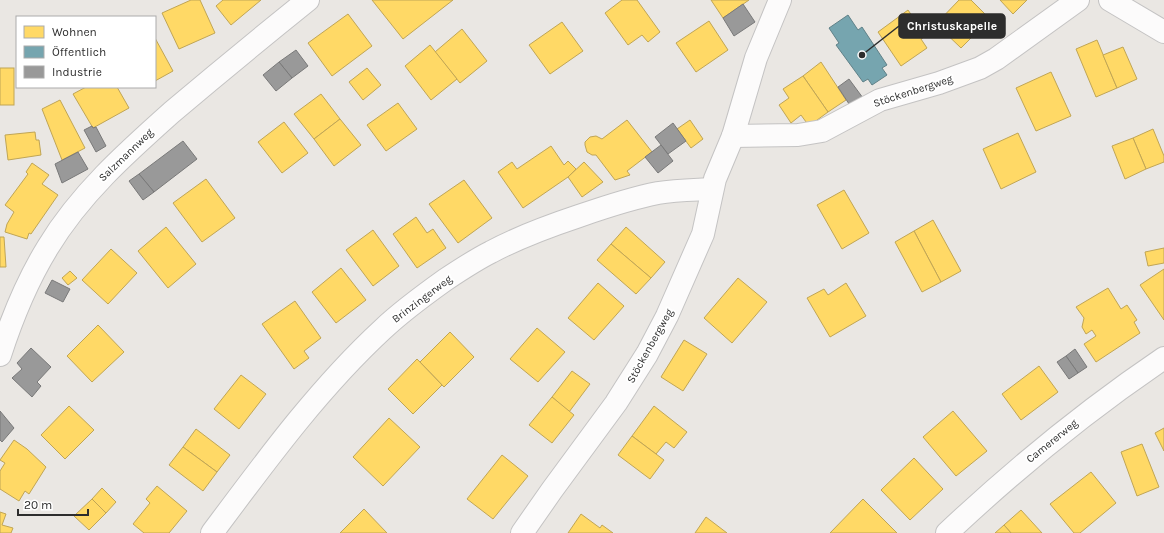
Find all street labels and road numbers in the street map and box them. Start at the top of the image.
street label: Stöckenbergweg [872,72,955,110]
street label: Salzmannweg [96,125,156,184]
street label: Brinzingerweg [390,272,455,326]
street label: Stöckenbergweg [624,306,676,385]
street label: Camererweg [1024,416,1081,466]

